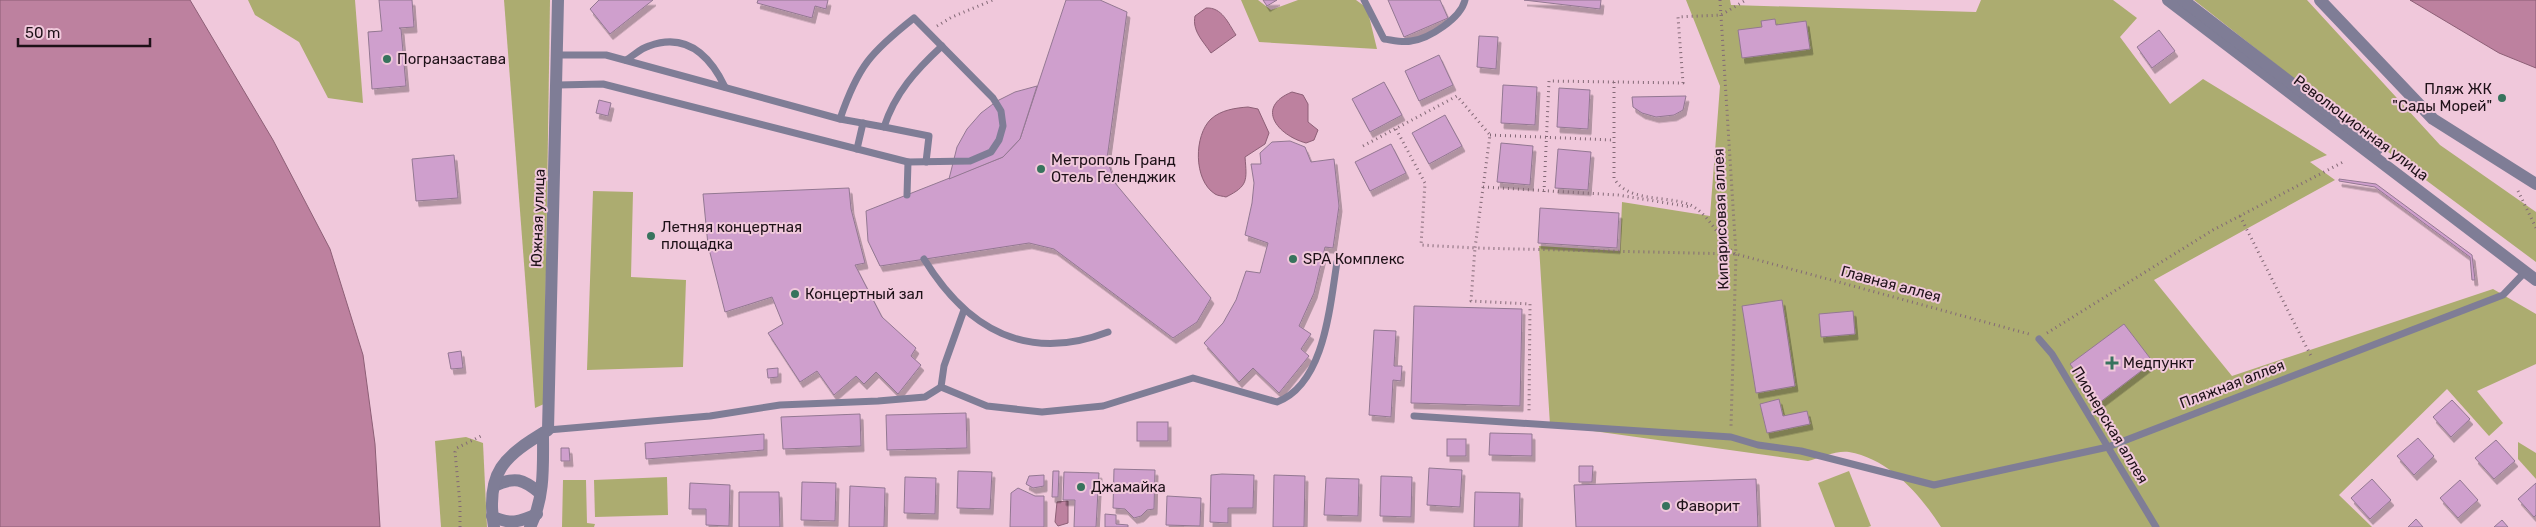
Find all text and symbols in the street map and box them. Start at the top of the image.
scale bar [18,15,150,47]
text: 50 m [25,24,60,42]
place label: Погранзастава [397,50,506,68]
marker: Погранзастава [381,53,393,65]
street label: Революционная улица [2290,71,2432,185]
place label: Пляж ЖК "Сады Морей" [2392,80,2492,115]
marker: Пляж ЖК "Сады Морей" [2496,92,2508,104]
street label: Кипарисовая аллея [1710,148,1732,290]
place label: Метрополь Гранд Отель Геленджик [1051,151,1176,186]
marker: Метрополь Гранд Отель Геленджик [1035,163,1047,175]
street label: Южная улица [527,168,549,268]
place label: Летняя концертная площадка [661,218,802,253]
marker: Летняя концертная площадка [645,230,657,242]
place label: SPA Комплекс [1303,250,1405,268]
marker: SPA Комплекс [1287,253,1299,265]
street label: Главная аллея [1839,262,1943,306]
place label: Концертный зал [805,285,923,303]
marker: Концертный зал [789,288,801,300]
place label: Медпункт [2123,354,2195,372]
marker: Медпункт [2105,356,2119,370]
street label: Пляжная аллея [2177,356,2287,412]
street label: Пионерская аллея [2068,363,2152,487]
place label: Джамайка [1091,478,1166,496]
marker: Джамайка [1075,481,1087,493]
place label: Фаворит [1676,497,1740,515]
marker: Фаворит [1660,500,1672,512]

